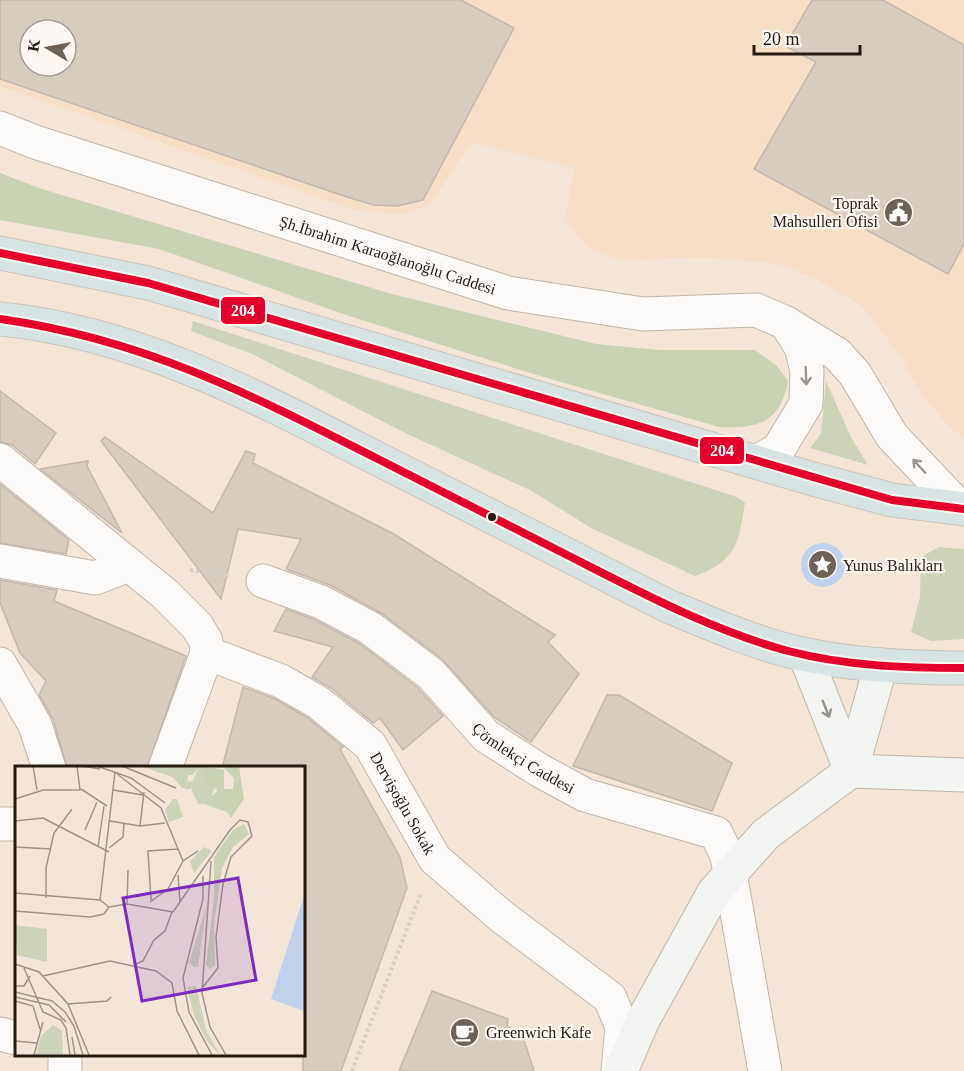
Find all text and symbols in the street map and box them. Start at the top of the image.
north arrow [18,18,78,78]
scale bar [754,18,860,56]
text: 20 m [763,29,800,49]
text: K [24,37,43,53]
place label: Toprak Mahsulleri Ofisi [773,195,879,230]
public building icon: Toprak Mahsulleri Ofisi [883,196,915,228]
street label: Şh.İbrahim Karaoğlanoğlu Caddesi [277,212,499,297]
line badge: 204 [220,296,266,325]
text: 204 [231,302,255,319]
one-way arrow [800,366,811,386]
line badge: 204 [699,436,745,465]
text: 204 [710,442,734,459]
one-way arrow [912,459,926,474]
unlabelled marker [486,511,498,523]
place icon: Yunus Balıkları [806,549,838,581]
place label: Yunus Balıkları [843,557,944,574]
one-way arrow [822,699,833,718]
street label: Çömlekçi Caddesi [469,719,578,797]
street label: Dervişoğlu Sokak [367,749,439,857]
inset map [15,766,304,1056]
cafe icon: Greenwich Kafe [449,1016,481,1048]
place label: Greenwich Kafe [486,1024,591,1041]

